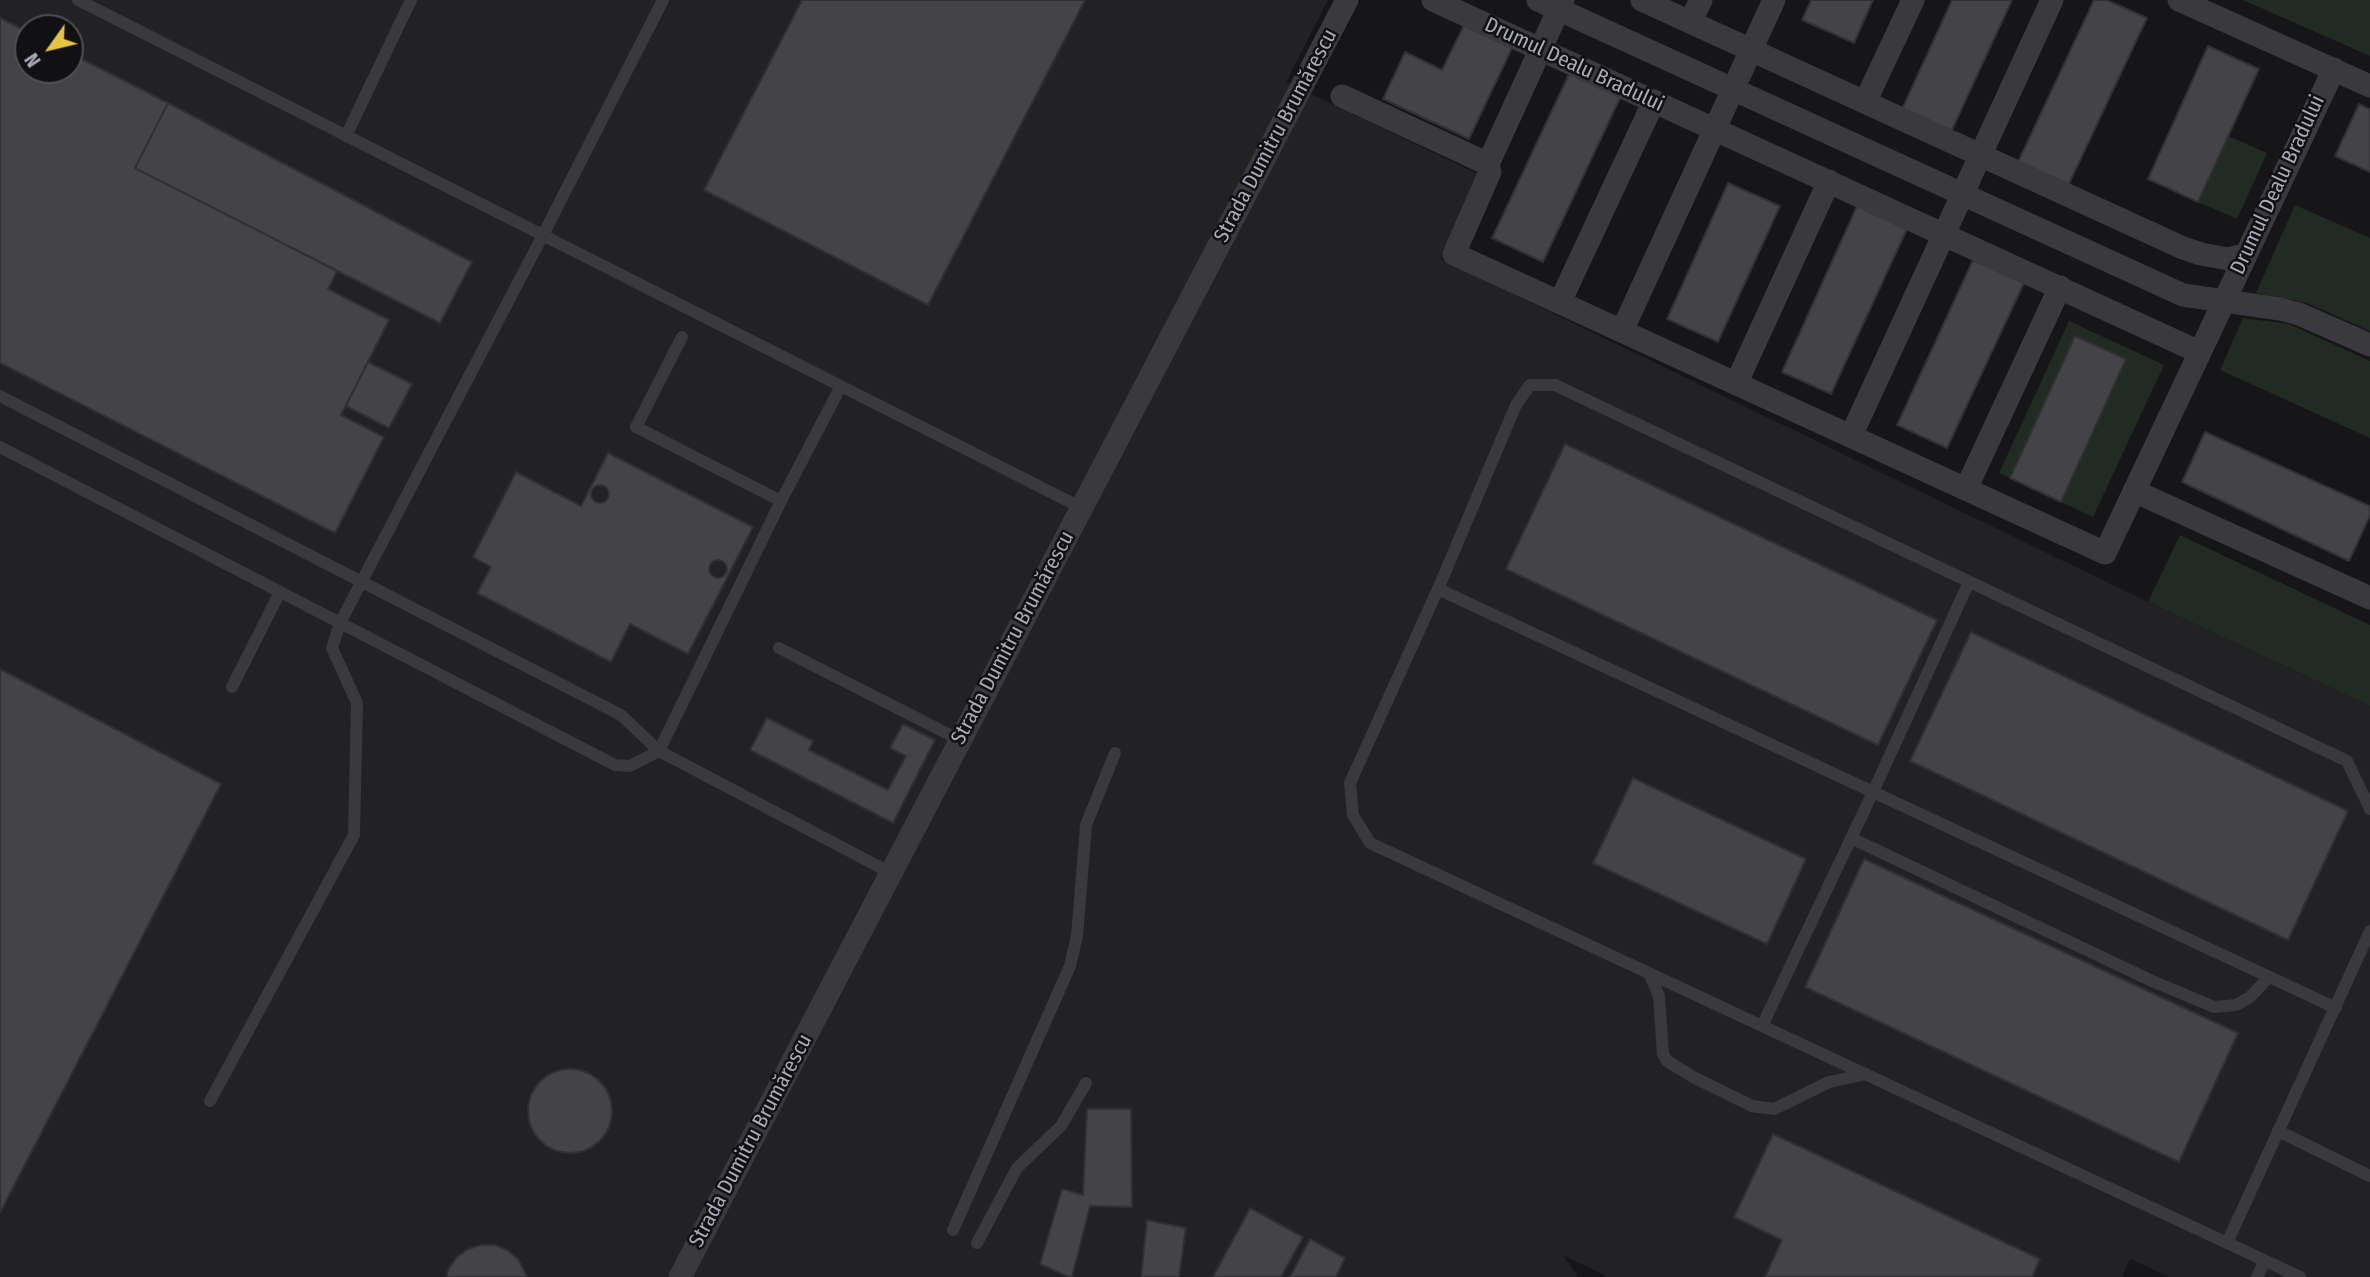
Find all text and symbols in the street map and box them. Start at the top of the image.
street label: Drumul Dealu Bradului [1481,12,1667,118]
north arrow [14,14,84,84]
street label: Strada Dumitru Brumărescu [1209,25,1343,247]
text: N [20,49,46,71]
street label: Drumul Dealu Bradului [2225,92,2331,278]
street label: Strada Dumitru Brumărescu [946,527,1080,749]
street label: Strada Dumitru Brumărescu [684,1030,818,1252]

